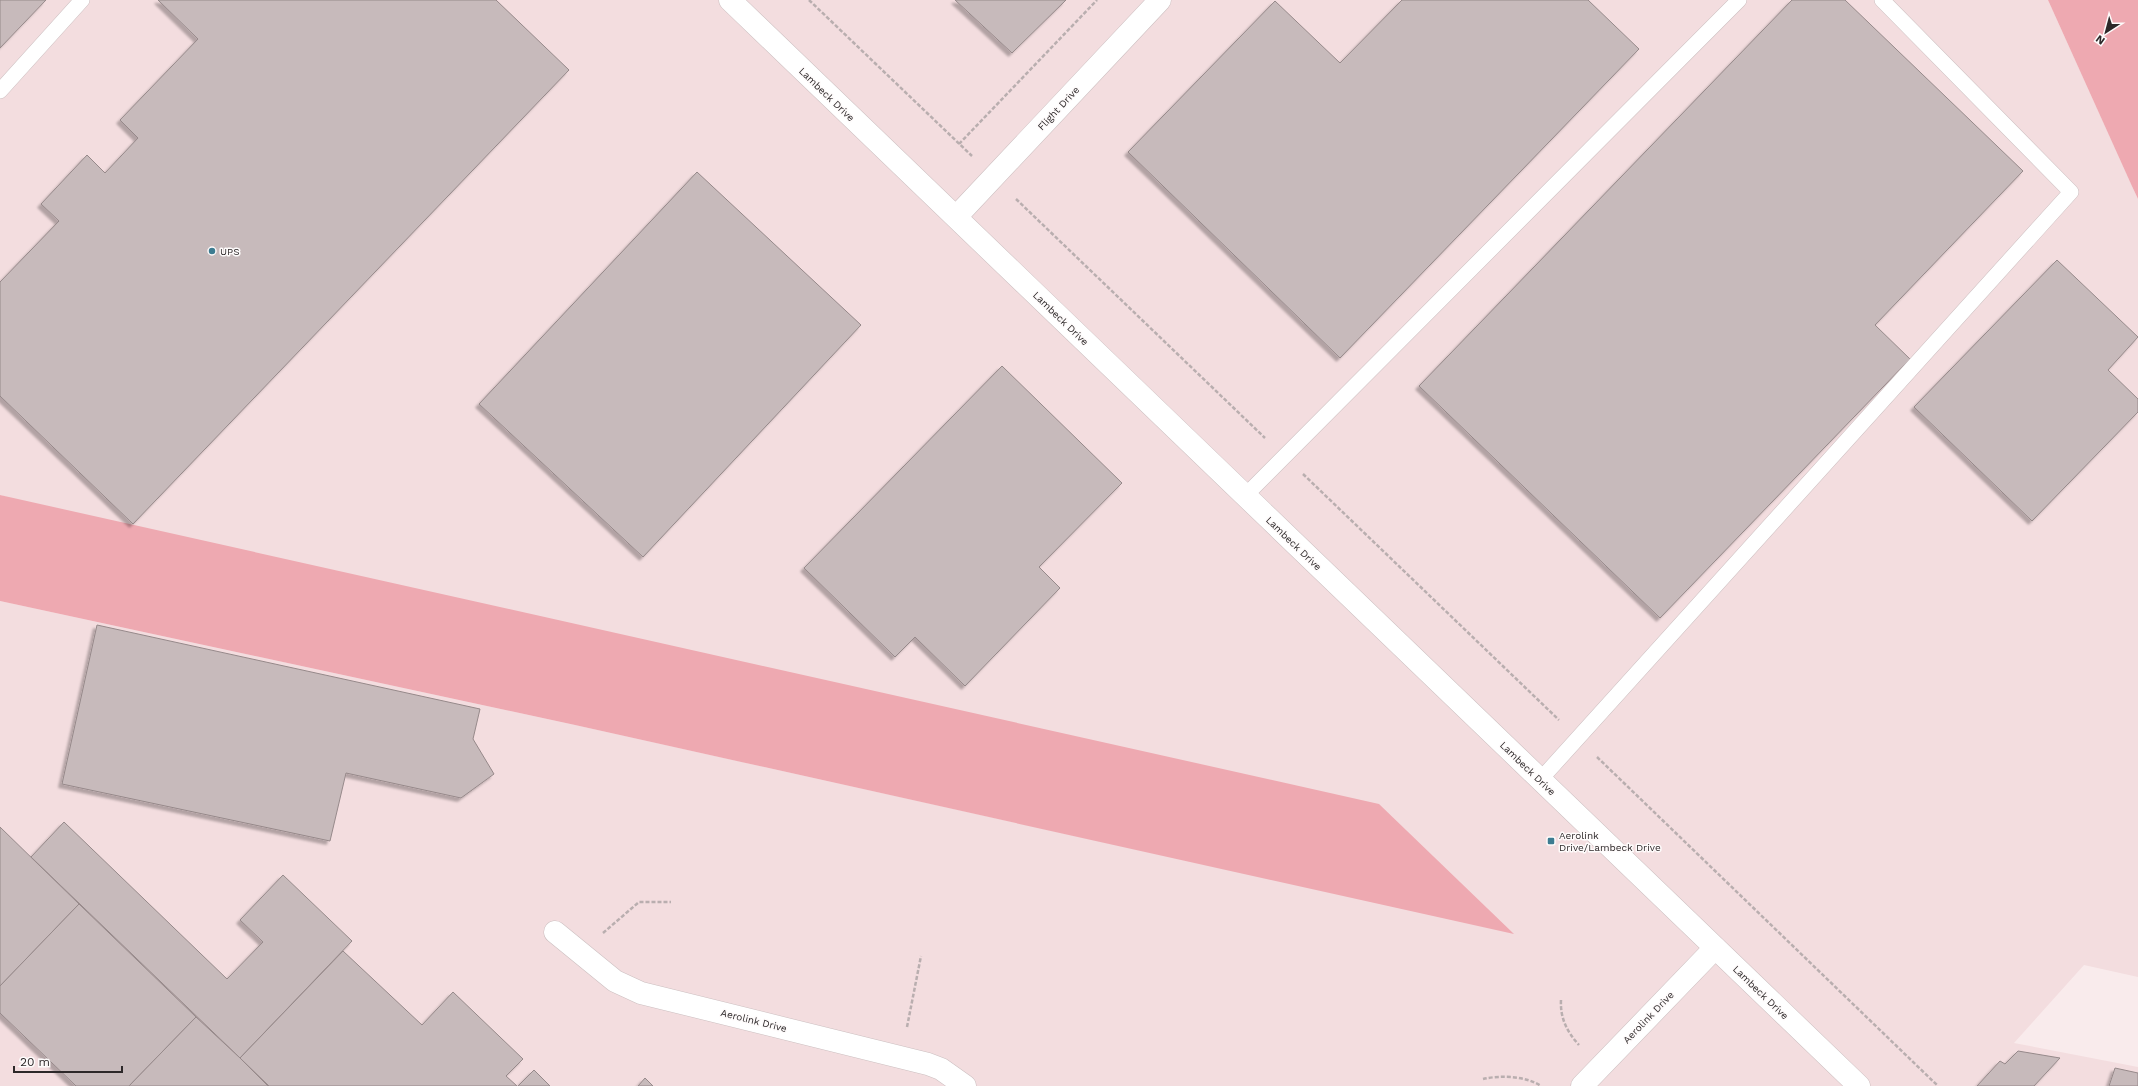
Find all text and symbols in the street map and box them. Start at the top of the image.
north arrow [2086,12,2126,52]
text: N [2093,32,2108,47]
street label: Lambeck Drive [797,65,857,124]
street label: Flight Drive [1035,84,1082,132]
marker: UPS [207,246,217,256]
place label: UPS [220,246,240,257]
street label: Lambeck Drive [1031,289,1091,348]
street label: Lambeck Drive [1264,514,1324,573]
street label: Lambeck Drive [1498,739,1558,798]
place label: Aerolink Drive/Lambeck Drive [1559,830,1661,853]
marker: Aerolink Drive/Lambeck Drive [1546,836,1556,846]
street label: Lambeck Drive [1731,963,1791,1022]
street label: Aerolink Drive [1621,989,1676,1046]
street label: Aerolink Drive [720,1007,788,1034]
scale bar [14,1048,122,1074]
text: 20 m [20,1055,50,1069]

